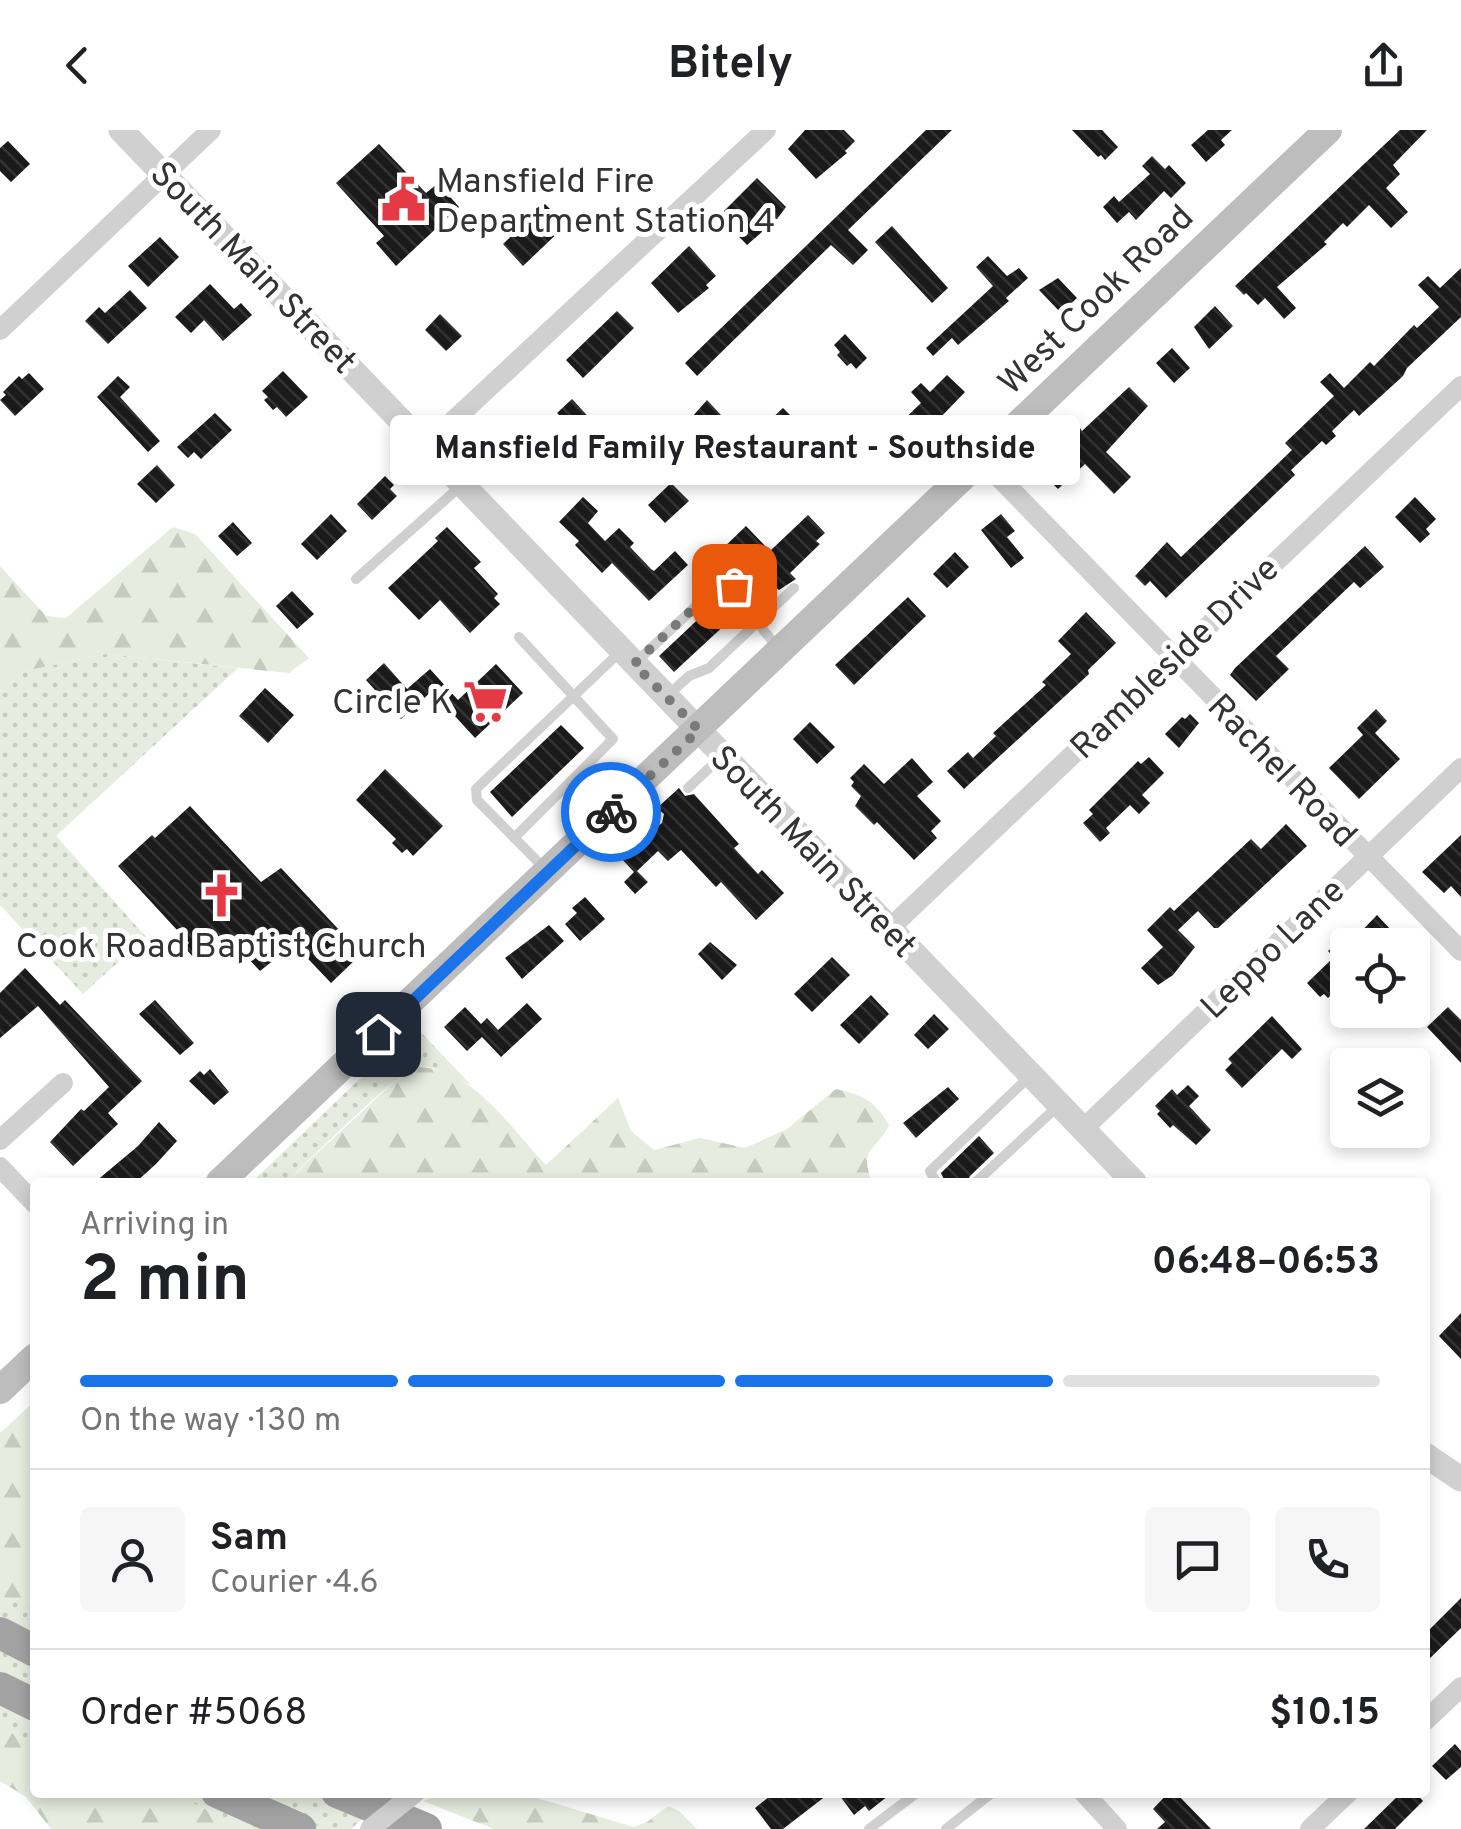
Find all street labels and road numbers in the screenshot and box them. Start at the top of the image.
street label: South Main Street [139,154,364,385]
street label: West Cook Road [990,197,1204,406]
street label: Rambleside Drive [1062,548,1290,770]
street label: Rachel Road [1197,686,1365,858]
street label: South Main Street [699,738,924,969]
street label: Leppo Lane [1193,870,1356,1030]

